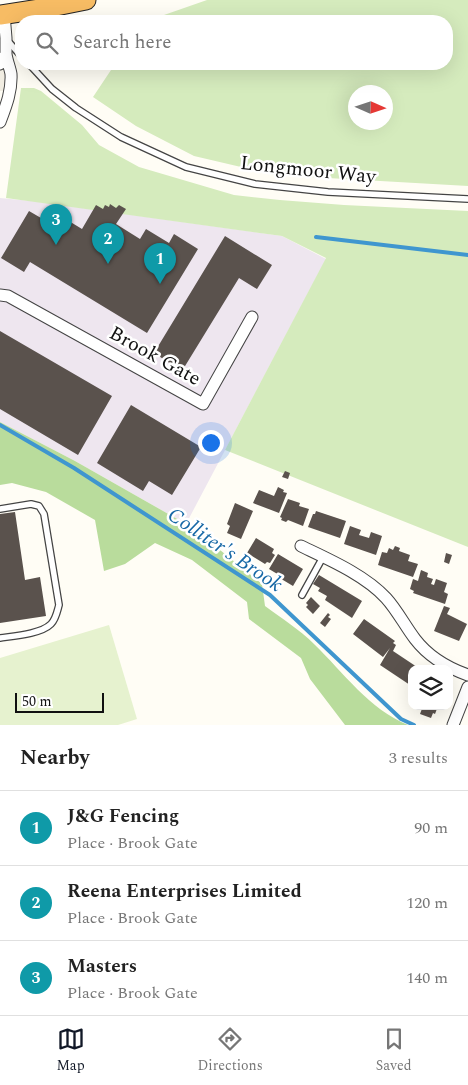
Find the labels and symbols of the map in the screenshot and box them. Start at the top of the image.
north arrow [348,85,393,130]
street label: Longmoor Way [239,148,379,192]
pin: 3 [40,204,72,245]
pin: 2 [92,223,124,264]
pin: 1 [144,243,176,284]
street label: Brook Gate [104,318,206,394]
your location [198,430,224,456]
water label: Colliter's Brook [161,499,289,601]
scale bar [15,690,104,713]

